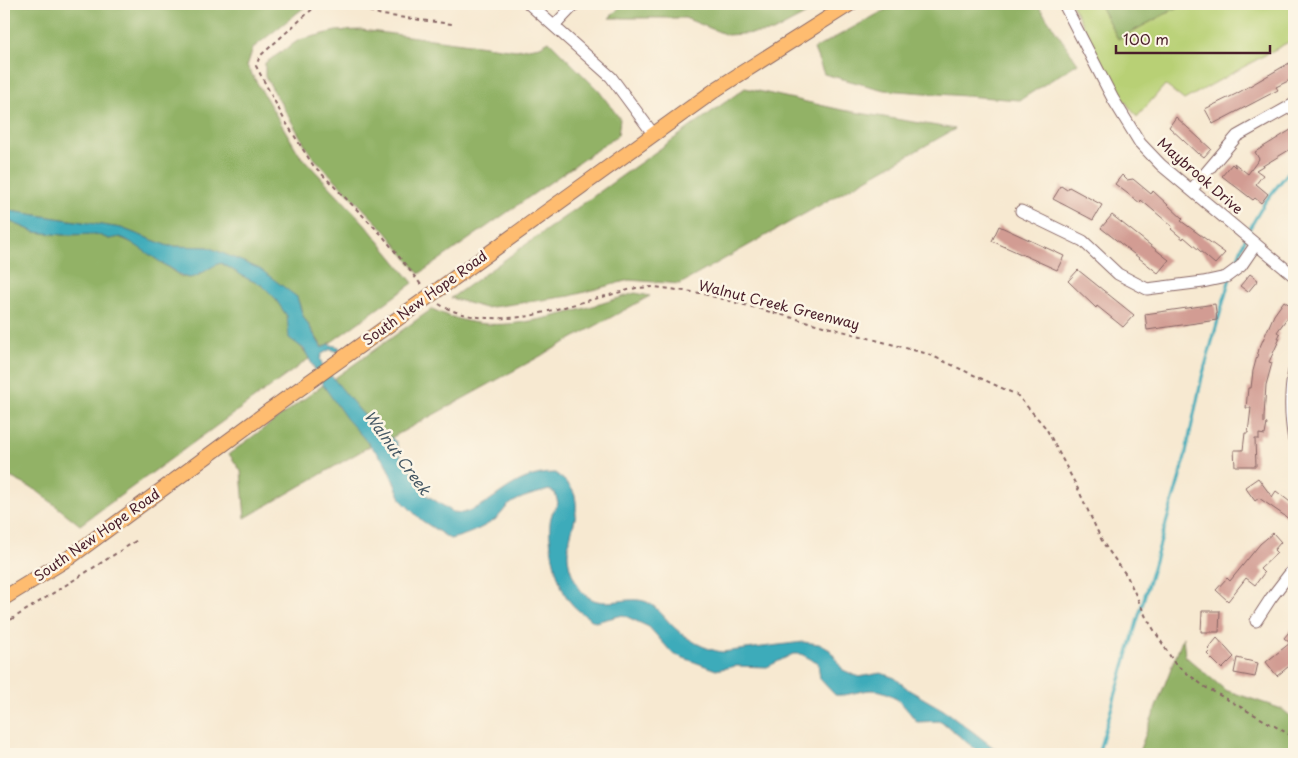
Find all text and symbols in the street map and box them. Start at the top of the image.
scale bar [1116,22,1269,54]
text: 100 m [1123,27,1169,50]
street label: Maybrook Drive [1153,132,1248,219]
street label: South New Hope Road [358,245,491,350]
street label: Walnut Creek Greenway [696,274,862,335]
water label: Walnut Creek [360,405,437,500]
street label: South New Hope Road [29,483,164,586]

